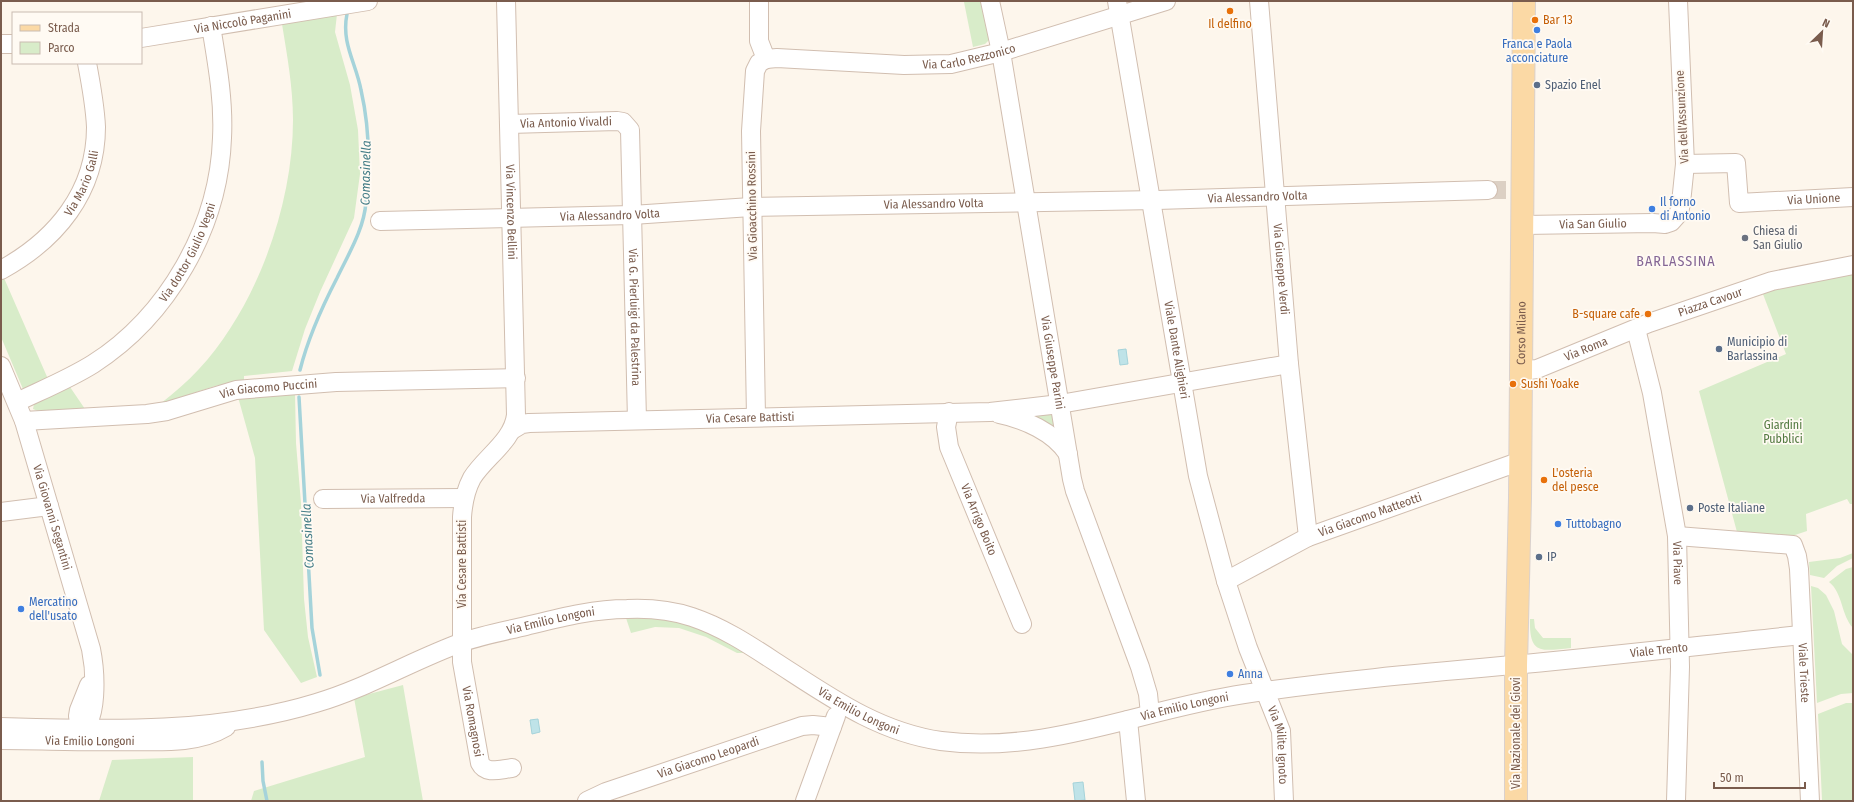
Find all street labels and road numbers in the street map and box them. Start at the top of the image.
street label: Via Niccolò Paganini [193,7,292,36]
street label: Via Carlo Rezzonico [922,41,1017,72]
street label: Via dell'Assunzione [1673,70,1691,164]
street label: Via Antonio Vivaldi [520,114,612,131]
street label: Via Mario Galli [61,149,101,219]
street label: Via Gioacchino Rossini [744,151,760,261]
street label: Via Vincenzo Bellini [503,164,519,260]
street label: Via Alessandro Volta [1207,188,1308,205]
street label: Via Unione [1787,191,1841,207]
street label: Via Alessandro Volta [884,196,984,212]
street label: Via dottor Giulio Vegni [156,201,218,305]
street label: Via Alessandro Volta [560,206,660,224]
street label: Via San Giulio [1559,216,1627,231]
street label: Via Giuseppe Verdi [1270,223,1292,315]
street label: Via G. Pierluigi da Palestrina [626,248,643,386]
street label: Piazza Cavour [1676,284,1745,320]
street label: Viale Dante Alighieri [1161,300,1192,400]
street label: Corso Milano [1514,301,1529,365]
street label: Via Giuseppe Parini [1038,315,1067,410]
street label: Via Roma [1562,334,1610,364]
street label: Via Giacomo Puccini [218,377,318,402]
street label: Via Cesare Battisti [706,410,795,426]
street label: Via Giovanni Segantini [30,463,74,572]
street label: Via Arrigo Boito [958,482,1000,557]
street label: Via Giacomo Matteotti [1317,490,1424,540]
street label: Via Valfredda [361,491,426,506]
street label: Via Cesare Battisti [455,520,469,608]
street label: Via Piave [1670,541,1685,585]
street label: Via Emilio Longoni [505,604,596,637]
street label: Viale Trento [1629,640,1689,660]
street label: Viale Trieste [1796,642,1812,703]
street label: Via Nazionale dei Giovi [1509,677,1523,789]
street label: Via Emilio Longoni [815,684,901,737]
street label: Via Romagnosi [459,685,486,758]
street label: Via Emilio Longoni [1139,690,1230,723]
street label: Via Milite Ignoto [1265,704,1290,785]
street label: Via Emilio Longoni [45,734,135,748]
street label: Via Giacomo Leopardi [656,734,761,781]

